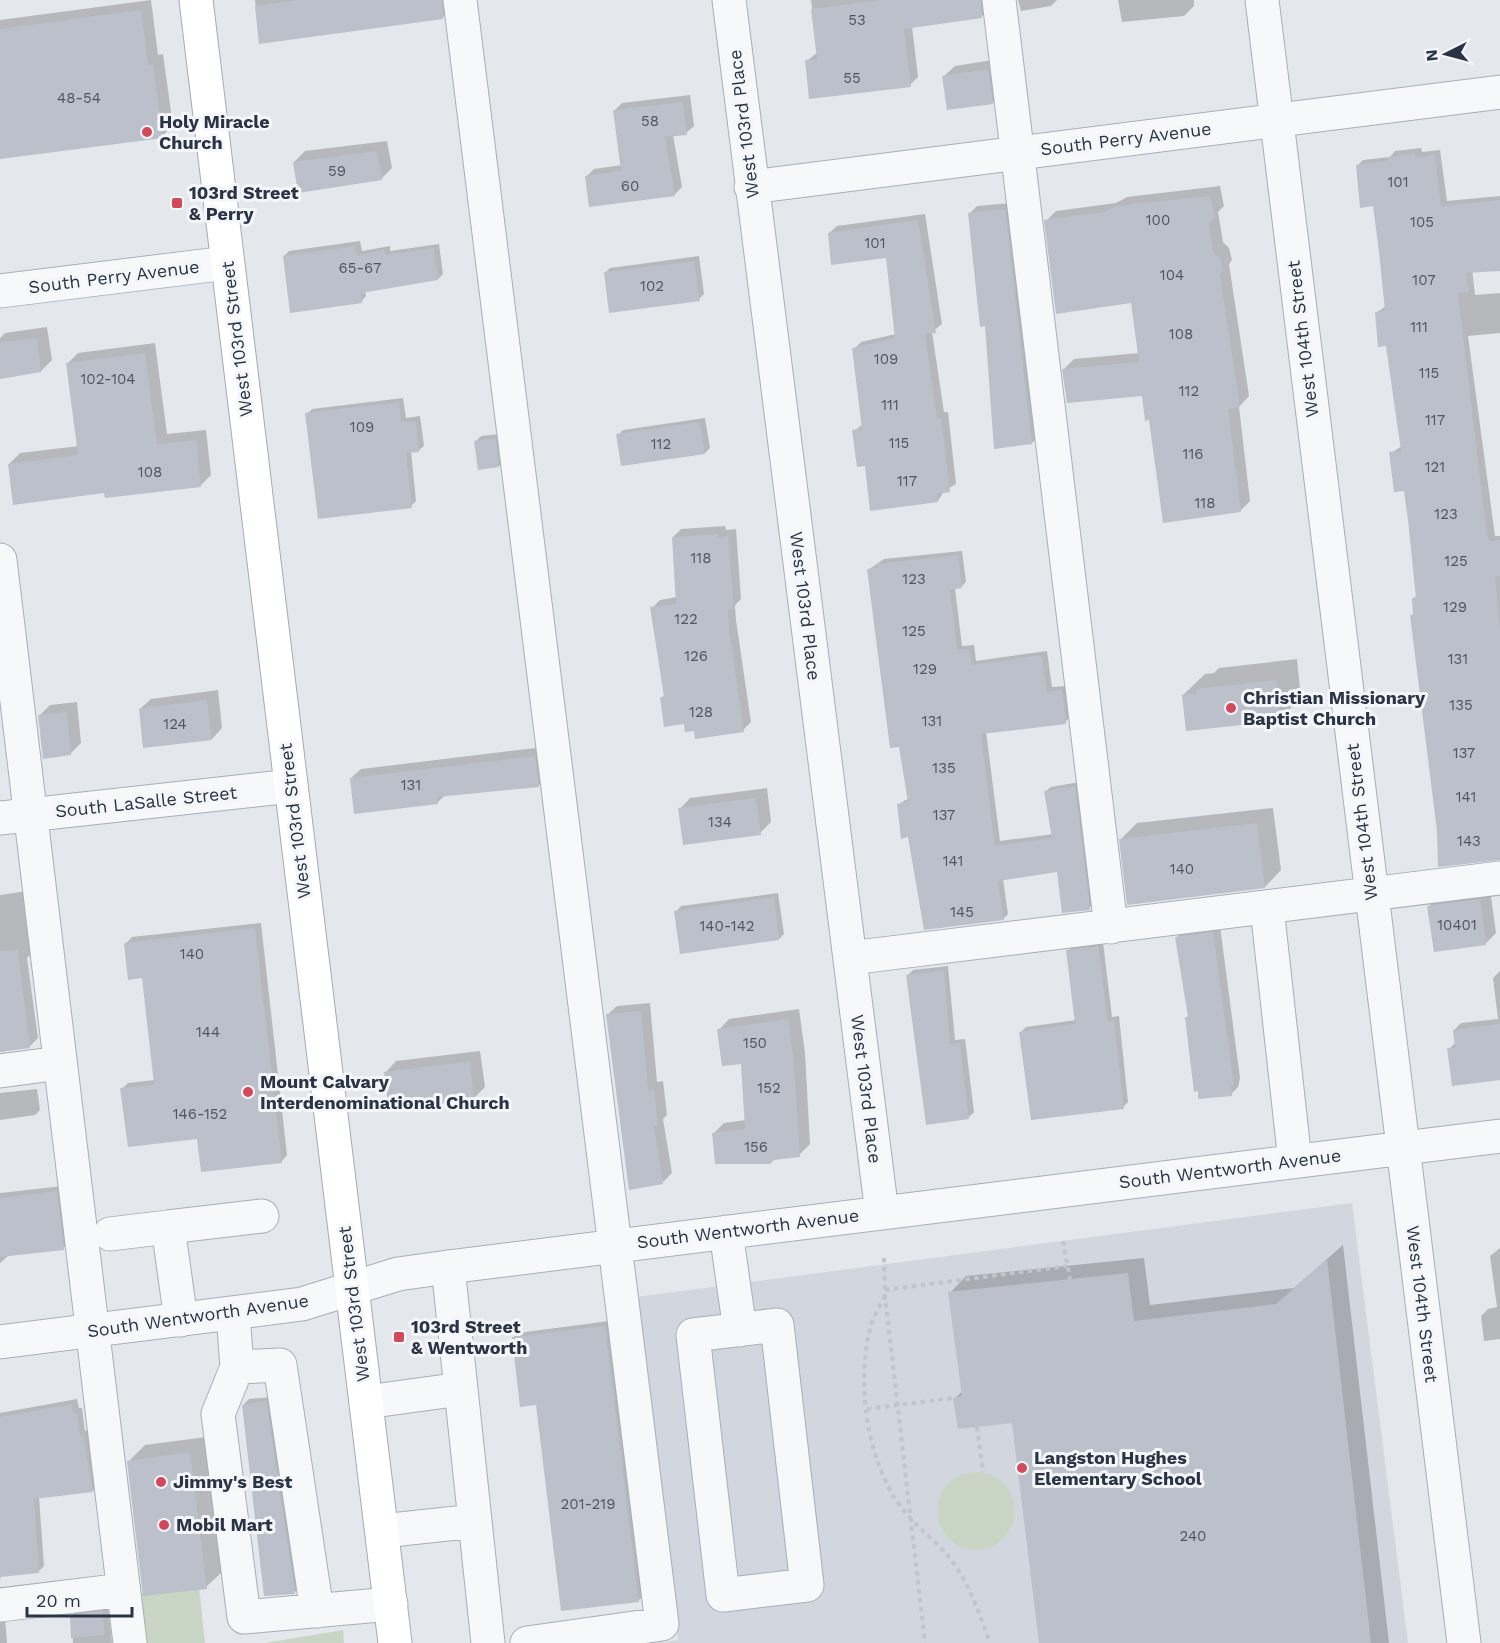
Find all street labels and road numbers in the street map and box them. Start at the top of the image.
street label: West 103rd Place [724,48,763,200]
street label: South Perry Avenue [1039,118,1213,159]
street label: South Perry Avenue [27,256,201,297]
street label: West 103rd Street [216,259,256,418]
street label: West 104th Street [1282,259,1323,419]
street label: West 103rd Place [786,530,825,682]
street label: West 103rd Street [274,741,314,900]
street label: West 104th Street [1341,742,1382,902]
street label: South LaSalle Street [54,781,238,821]
street label: West 103rd Place [847,1013,886,1165]
street label: South Wentworth Avenue [1118,1144,1342,1193]
street label: South Wentworth Avenue [636,1204,860,1253]
street label: West 103rd Street [333,1224,373,1383]
street label: West 104th Street [1402,1224,1443,1384]
street label: South Wentworth Avenue [86,1290,310,1341]

